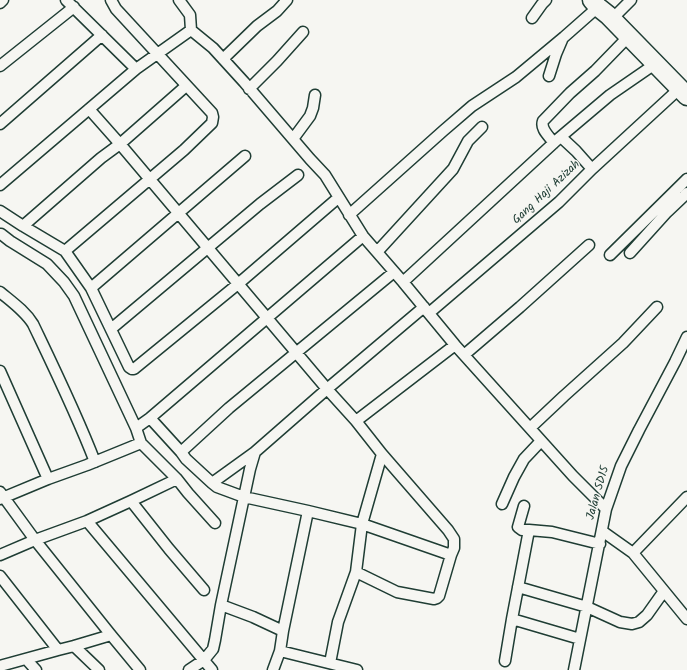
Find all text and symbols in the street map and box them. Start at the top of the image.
street label: Gang Haji Azizah [510,158,584,228]
street label: Jalan SD15 [584,464,614,522]

